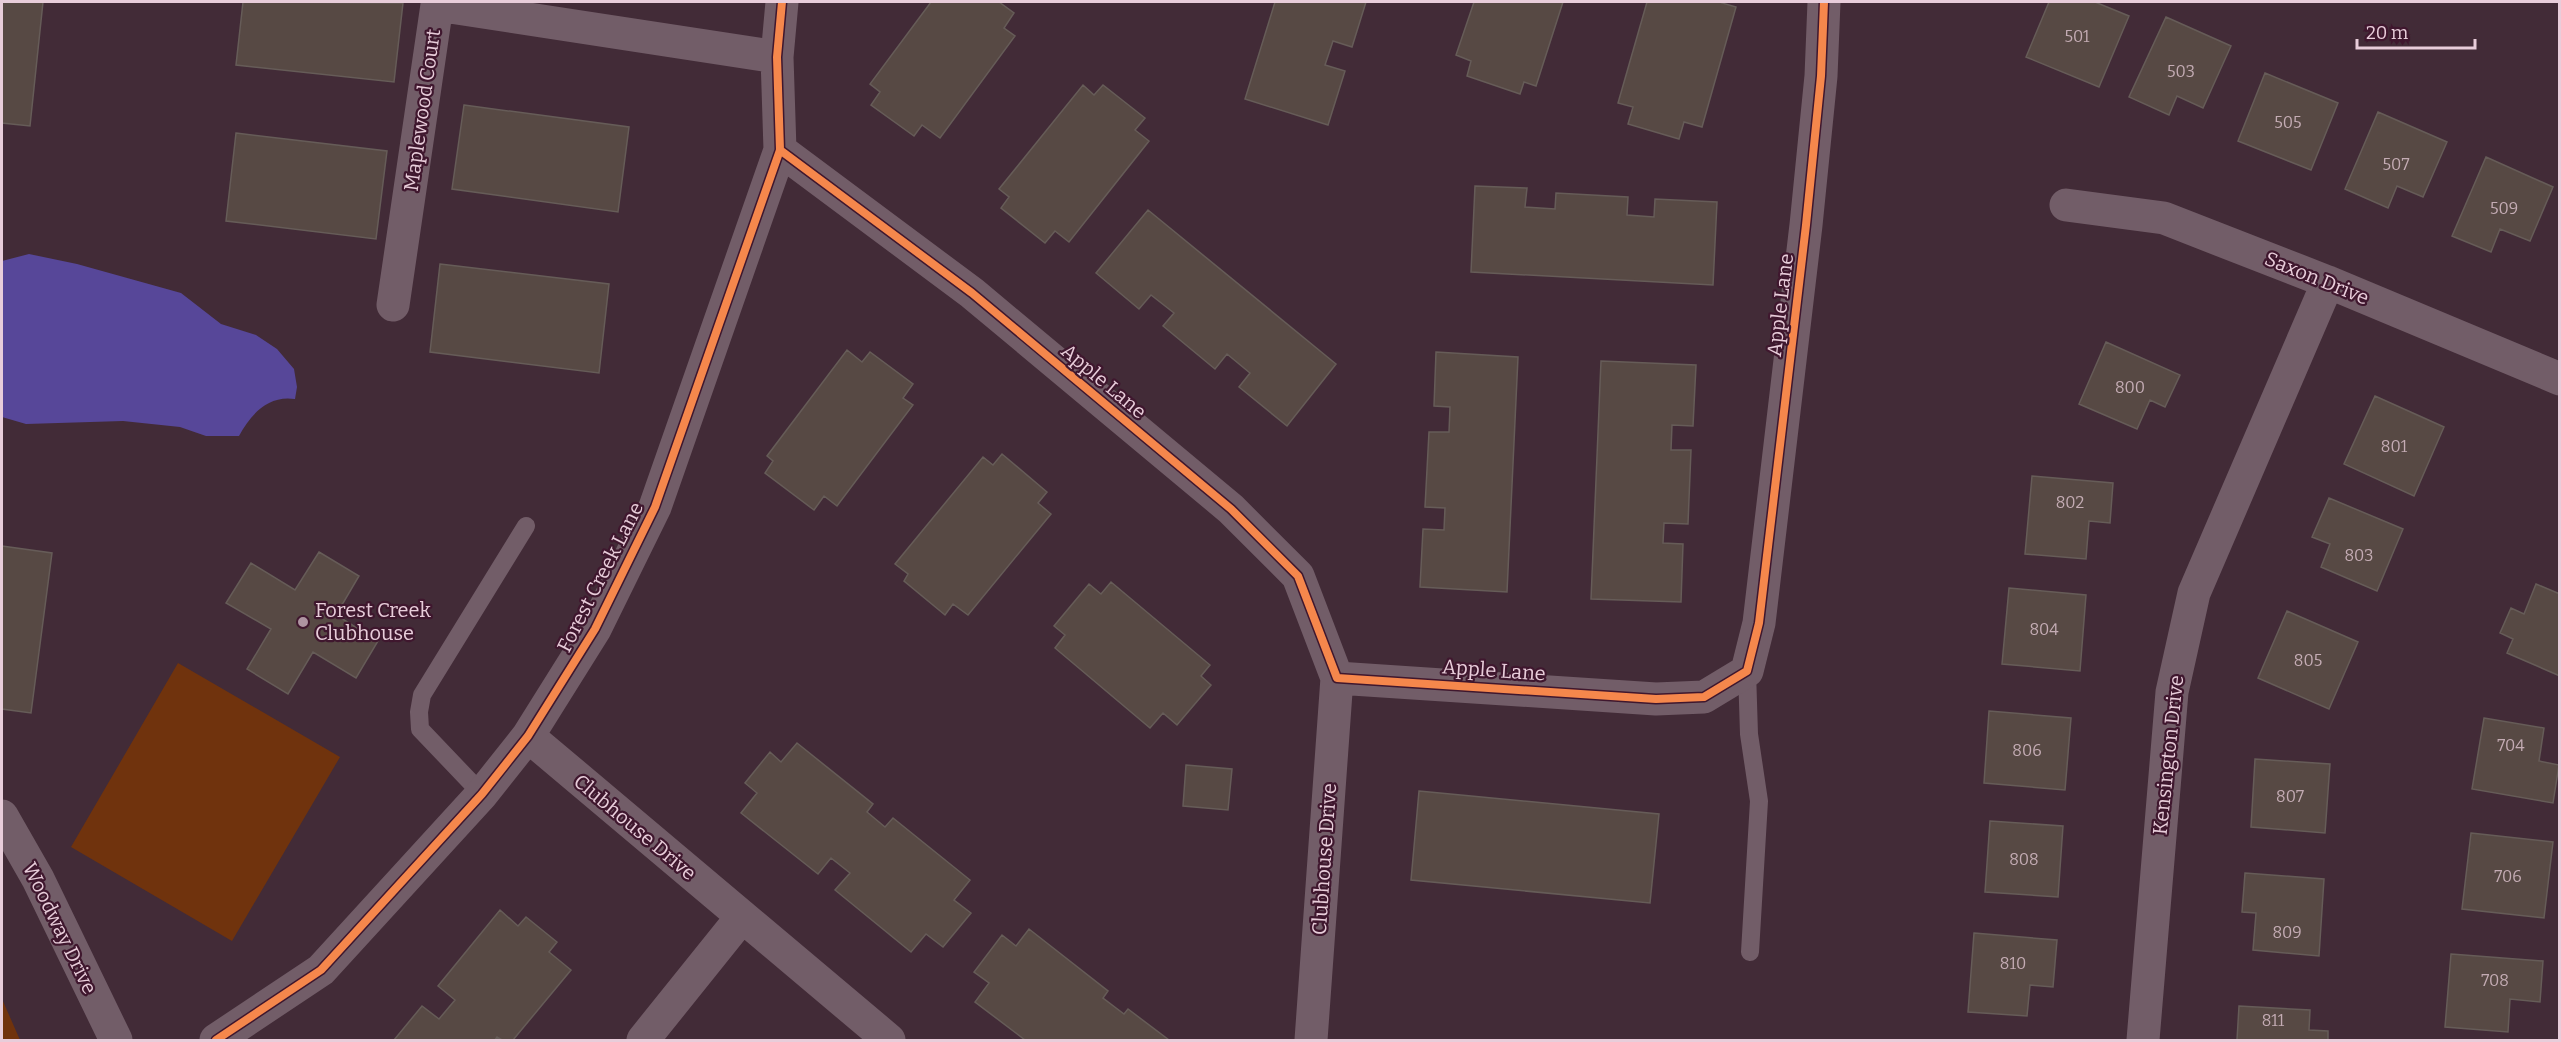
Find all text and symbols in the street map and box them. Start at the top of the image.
scale bar [2357,12,2476,50]
text: 20 m [2366,22,2408,44]
street label: Maplewood Court [399,27,445,193]
house number: 501 [2064,27,2090,46]
house number: 503 [2167,62,2195,81]
house number: 505 [2274,113,2302,132]
house number: 507 [2383,155,2409,174]
house number: 509 [2490,199,2518,218]
street label: Saxon Drive [2261,246,2373,310]
street label: Apple Lane [1762,252,1798,358]
street label: Apple Lane [1057,338,1151,424]
house number: 800 [2115,378,2145,397]
house number: 801 [2381,437,2408,456]
house number: 802 [2056,493,2084,512]
street label: Forest Creek Lane [552,498,648,656]
house number: 803 [2345,546,2374,565]
place label: Forest Creek Clubhouse [315,598,431,645]
marker: Forest Creek Clubhouse [296,615,310,629]
house number: 804 [2029,620,2059,639]
house number: 805 [2294,651,2322,670]
street label: Apple Lane [1441,654,1547,686]
street label: Kensington Drive [2148,674,2188,836]
house number: 704 [2497,736,2525,755]
house number: 806 [2012,741,2042,760]
street label: Clubhouse Drive [569,769,701,885]
street label: Clubhouse Drive [1307,782,1341,936]
house number: 807 [2276,787,2304,806]
house number: 808 [2009,850,2039,869]
street label: Woodway Drive [18,858,102,998]
house number: 706 [2494,867,2522,886]
house number: 809 [2272,923,2302,942]
house number: 810 [2000,954,2026,973]
house number: 708 [2481,971,2509,990]
house number: 811 [2262,1011,2285,1030]

